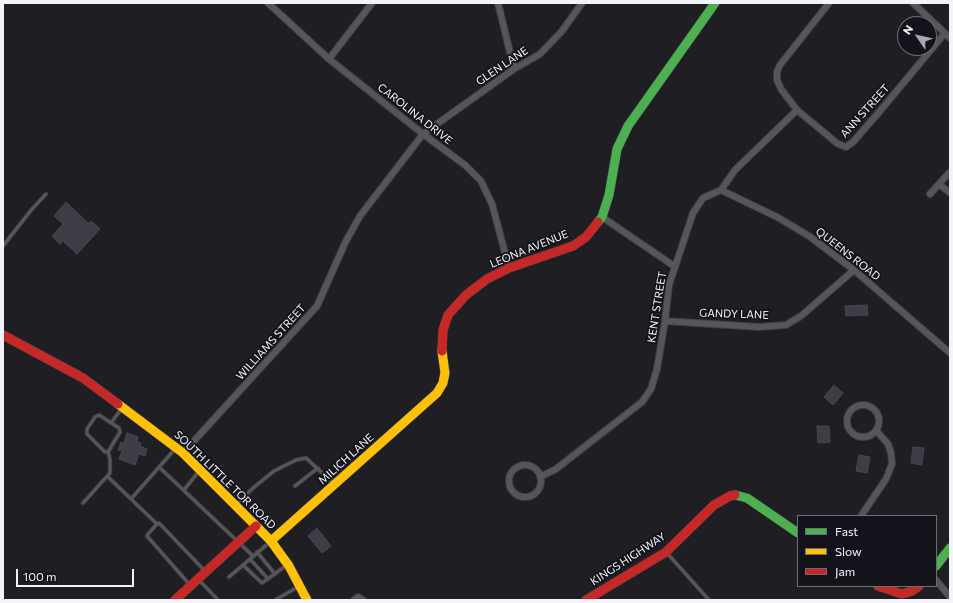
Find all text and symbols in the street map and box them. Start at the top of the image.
north arrow [897,16,937,56]
text: N [900,23,915,37]
street label: GLEN LANE [473,44,531,88]
street label: CAROLINA DRIVE [375,81,455,147]
street label: ANN STREET [838,82,892,140]
street label: QUEENS ROAD [813,225,883,283]
street label: LEONA AVENUE [488,227,570,271]
street label: KENT STREET [645,270,669,344]
street label: WILLIAMS STREET [233,301,309,383]
street label: GANDY LANE [699,306,769,322]
street label: SOUTH LITTLE TOR ROAD [172,428,278,532]
street label: MILICH LANE [316,431,376,487]
legend [797,515,937,587]
text: Fast [835,524,858,538]
street label: KINGS HIGHWAY [588,530,668,588]
text: Slow [835,544,862,558]
scale bar [18,561,136,587]
text: Jam [835,564,855,578]
text: 100 m [23,569,57,583]

